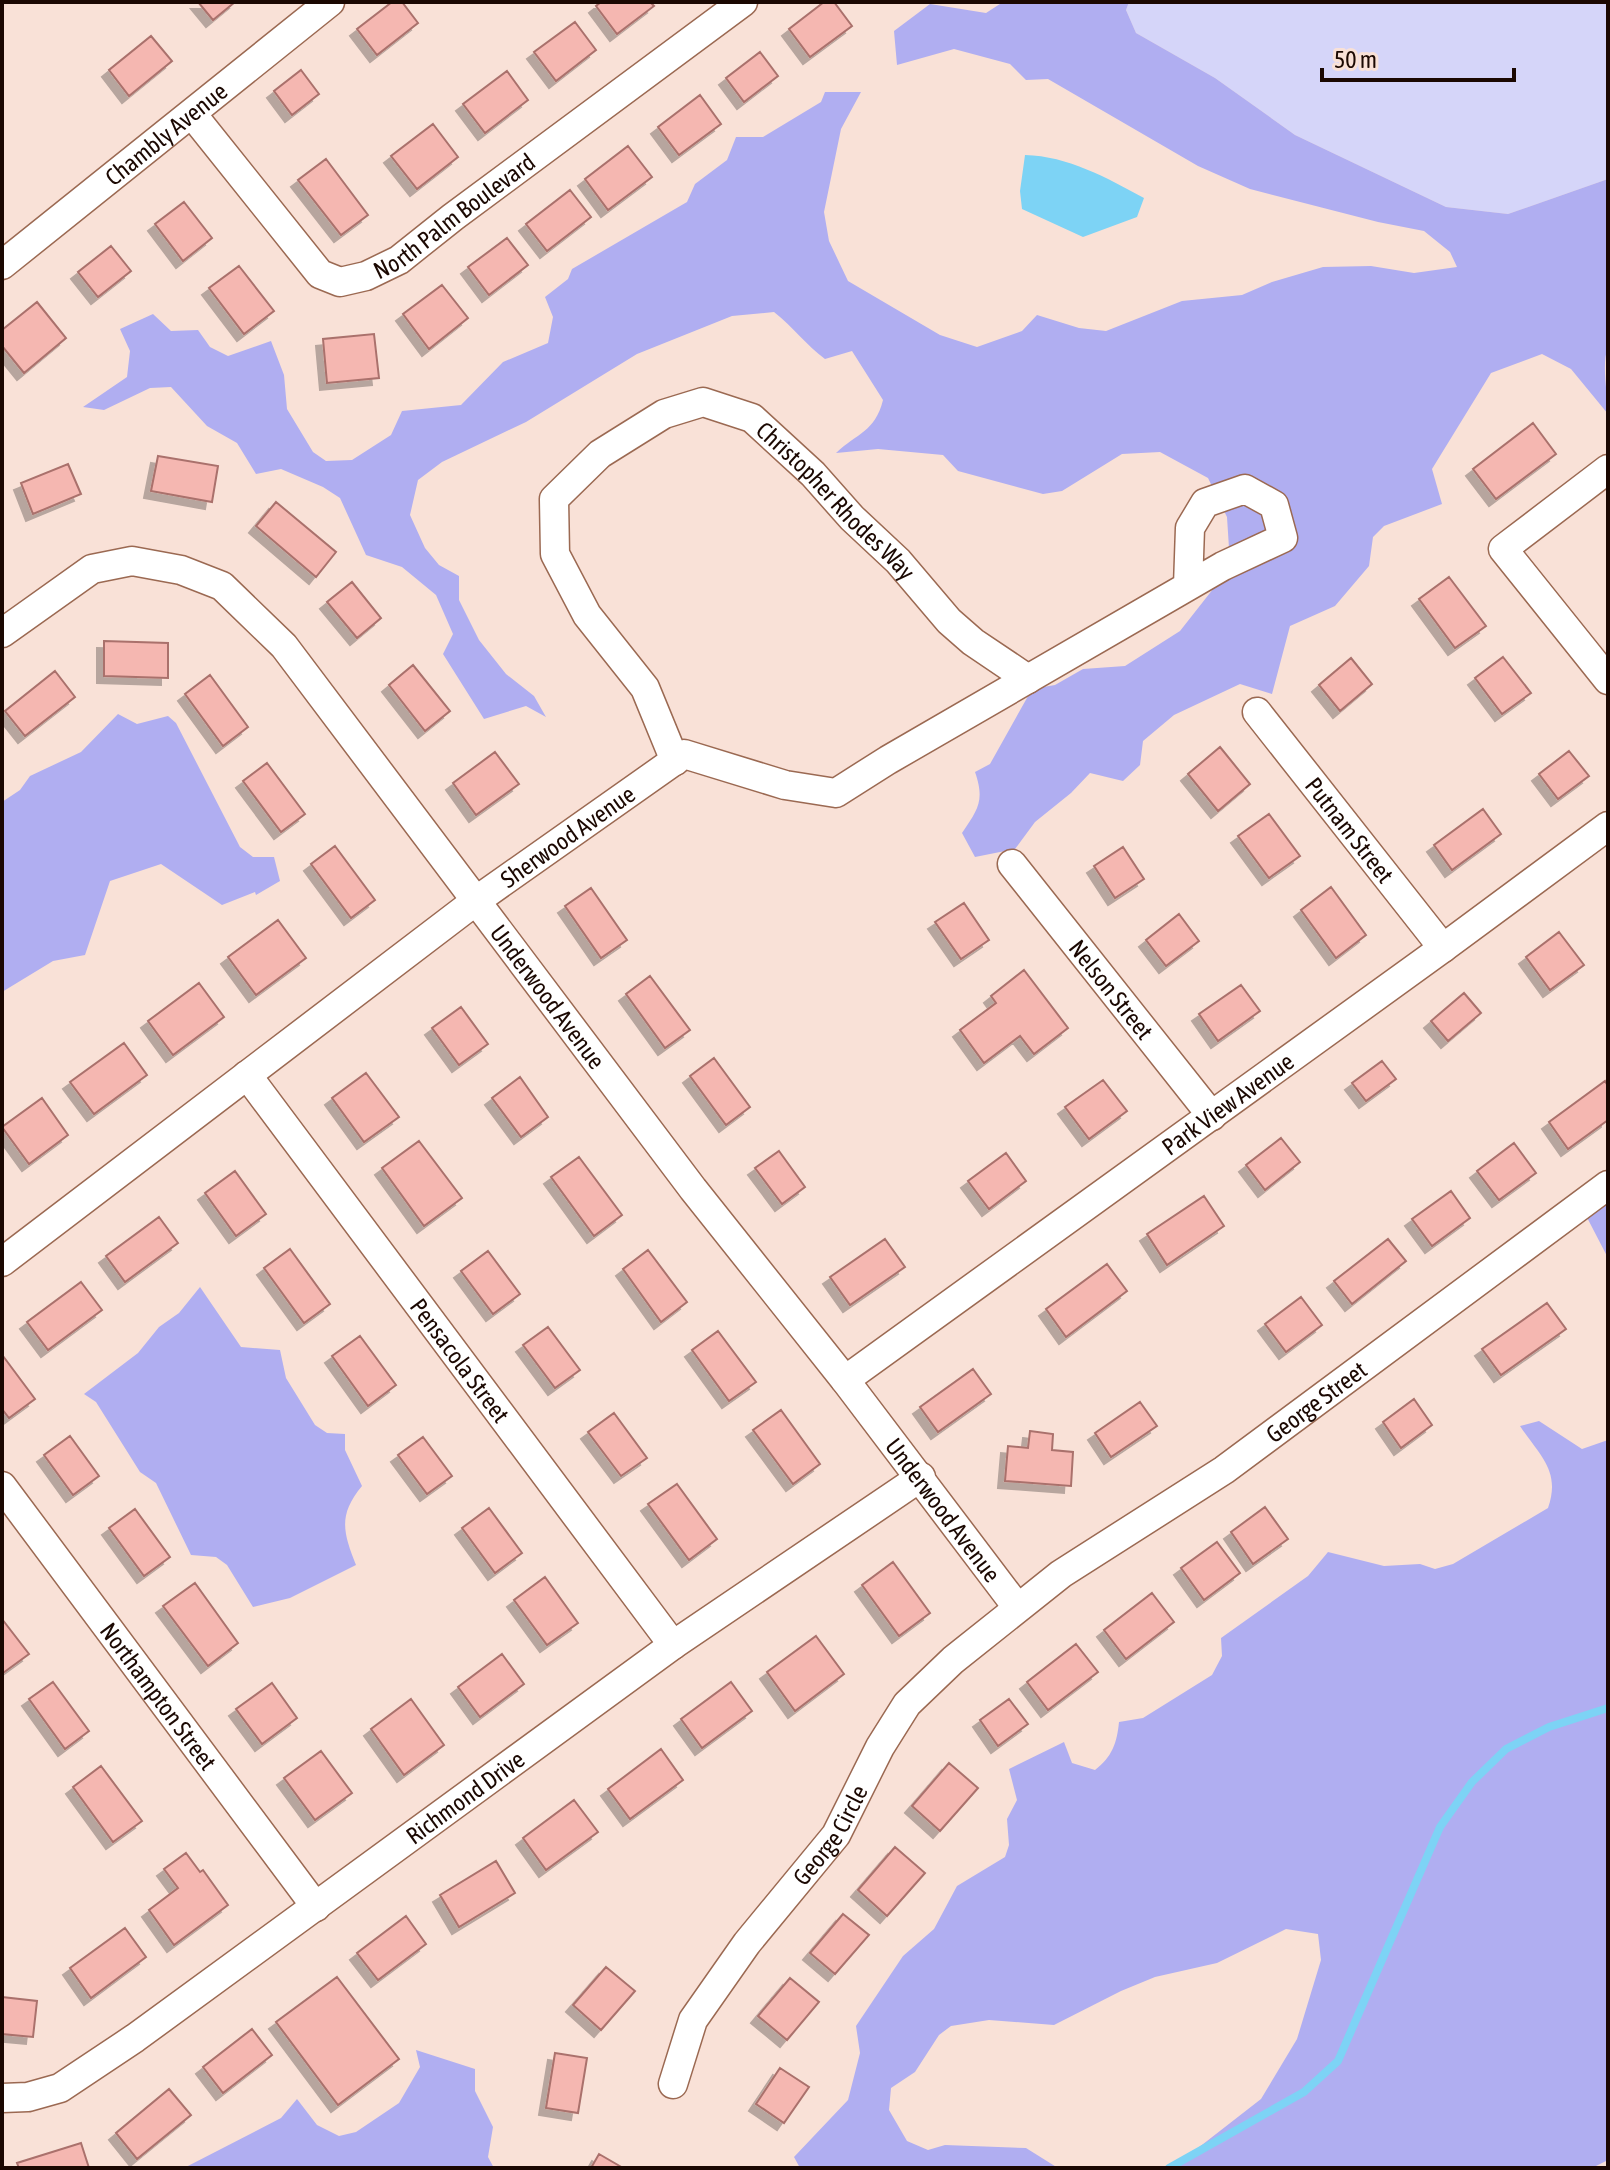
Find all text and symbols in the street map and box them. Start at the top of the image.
scale bar [1322,32,1514,82]
text: 50 m [1334,46,1377,73]
street label: Chambly Avenue [100,77,232,190]
street label: North Palm Boulevard [369,148,540,284]
street label: Christopher Rhodes Way [751,416,921,585]
street label: Putnam Street [1300,772,1400,888]
street label: Sherwood Avenue [495,780,640,893]
street label: Underwood Avenue [485,919,611,1074]
street label: Nelson Street [1064,934,1159,1044]
street label: Park View Avenue [1157,1047,1299,1160]
street label: Pensacola Street [405,1293,515,1427]
street label: George Street [1261,1356,1372,1448]
street label: Underwood Avenue [880,1433,1006,1587]
street label: Northampton Street [95,1617,222,1775]
street label: Richmond Drive [401,1745,529,1849]
street label: George Circle [787,1780,872,1890]

